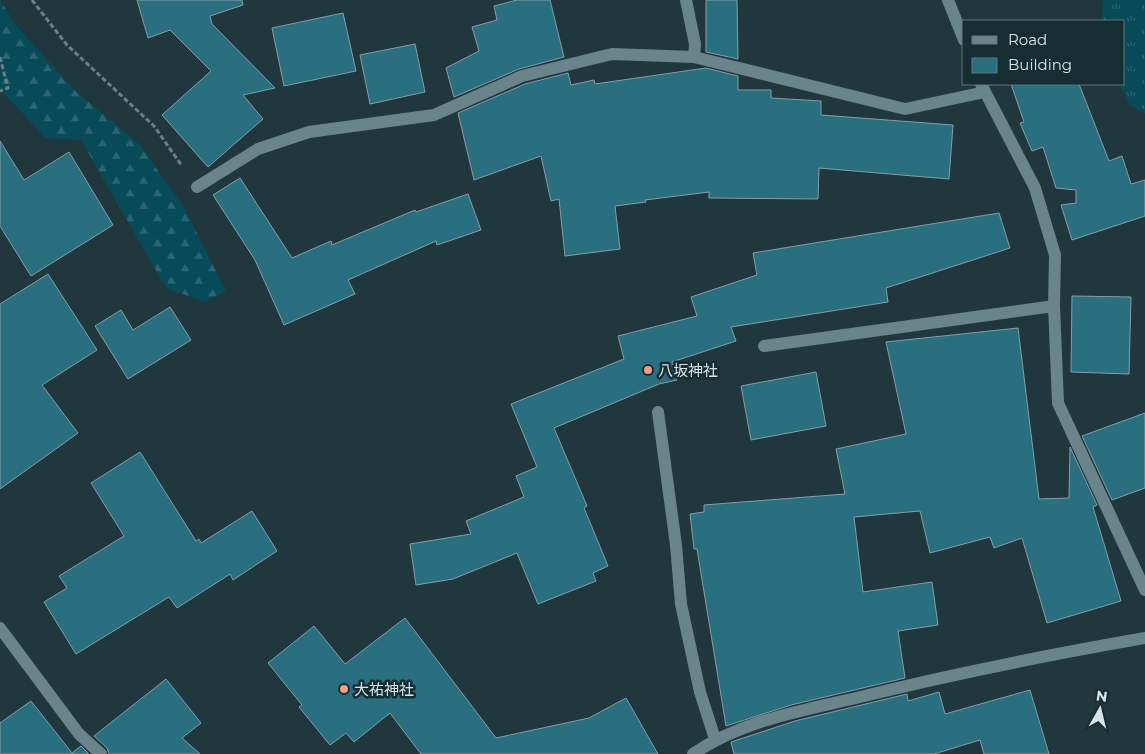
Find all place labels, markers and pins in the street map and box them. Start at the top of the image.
place label: 八坂神社 [658,361,718,380]
marker: 八坂神社 [642,364,654,376]
place label: 大祐神社 [354,680,414,699]
marker: 大祐神社 [338,683,350,695]

